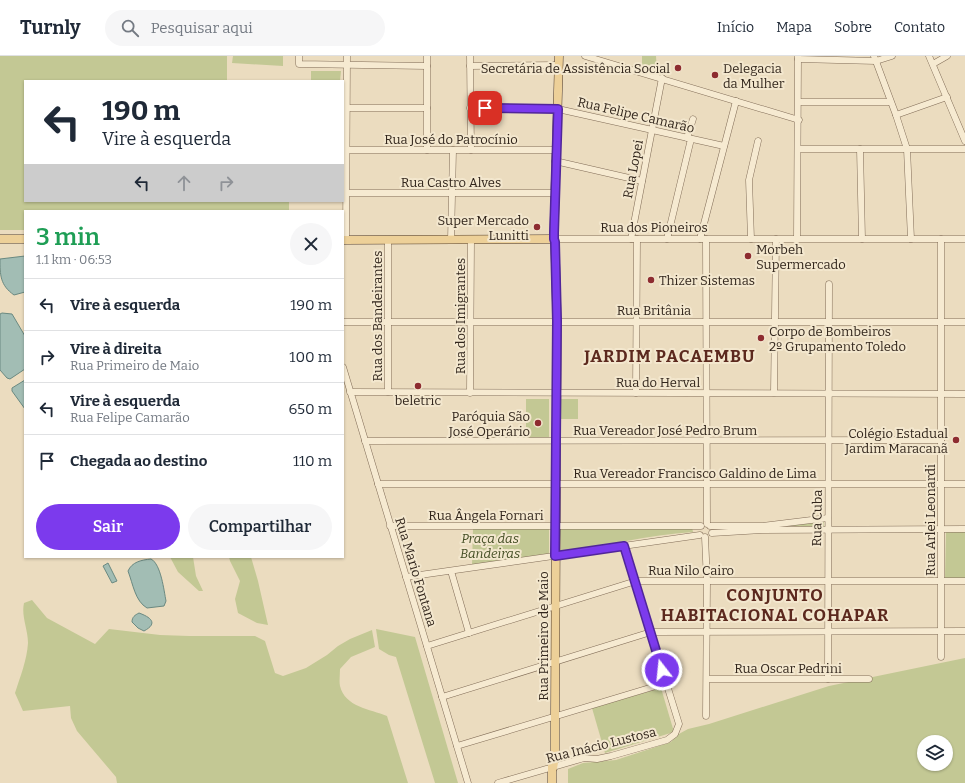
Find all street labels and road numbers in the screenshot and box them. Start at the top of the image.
street label: Rua Felipe Camarão [576,94,696,136]
street label: Rua José do Patrocínio [384,132,518,147]
street label: Rua Lopei [620,138,646,200]
street label: Rua Castro Alves [401,175,501,190]
street label: Rua dos Pioneiros [600,220,708,235]
street label: Rua dos Bandeirantes [370,251,385,381]
street label: Rua dos Imigrantes [453,258,468,374]
street label: Rua Britânia [617,303,691,318]
street label: Rua do Herval [616,375,700,390]
street label: Rua Vereador José Pedro Brum [573,423,758,438]
street label: Rua Arlei Leonardi [923,464,938,576]
street label: Rua Vereador Francisco Galdino de Lima [573,466,817,481]
street label: Rua Cuba [809,489,825,547]
street label: Rua Ângela Fornari [428,508,544,523]
street label: Rua Mario Fontana [392,516,440,628]
street label: Rua Nilo Cairo [648,563,734,578]
street label: Rua Primeiro de Maio [536,571,551,701]
street label: Rua Oscar Pedrini [734,661,842,676]
street label: Rua Inácio Lustosa [544,724,658,766]

